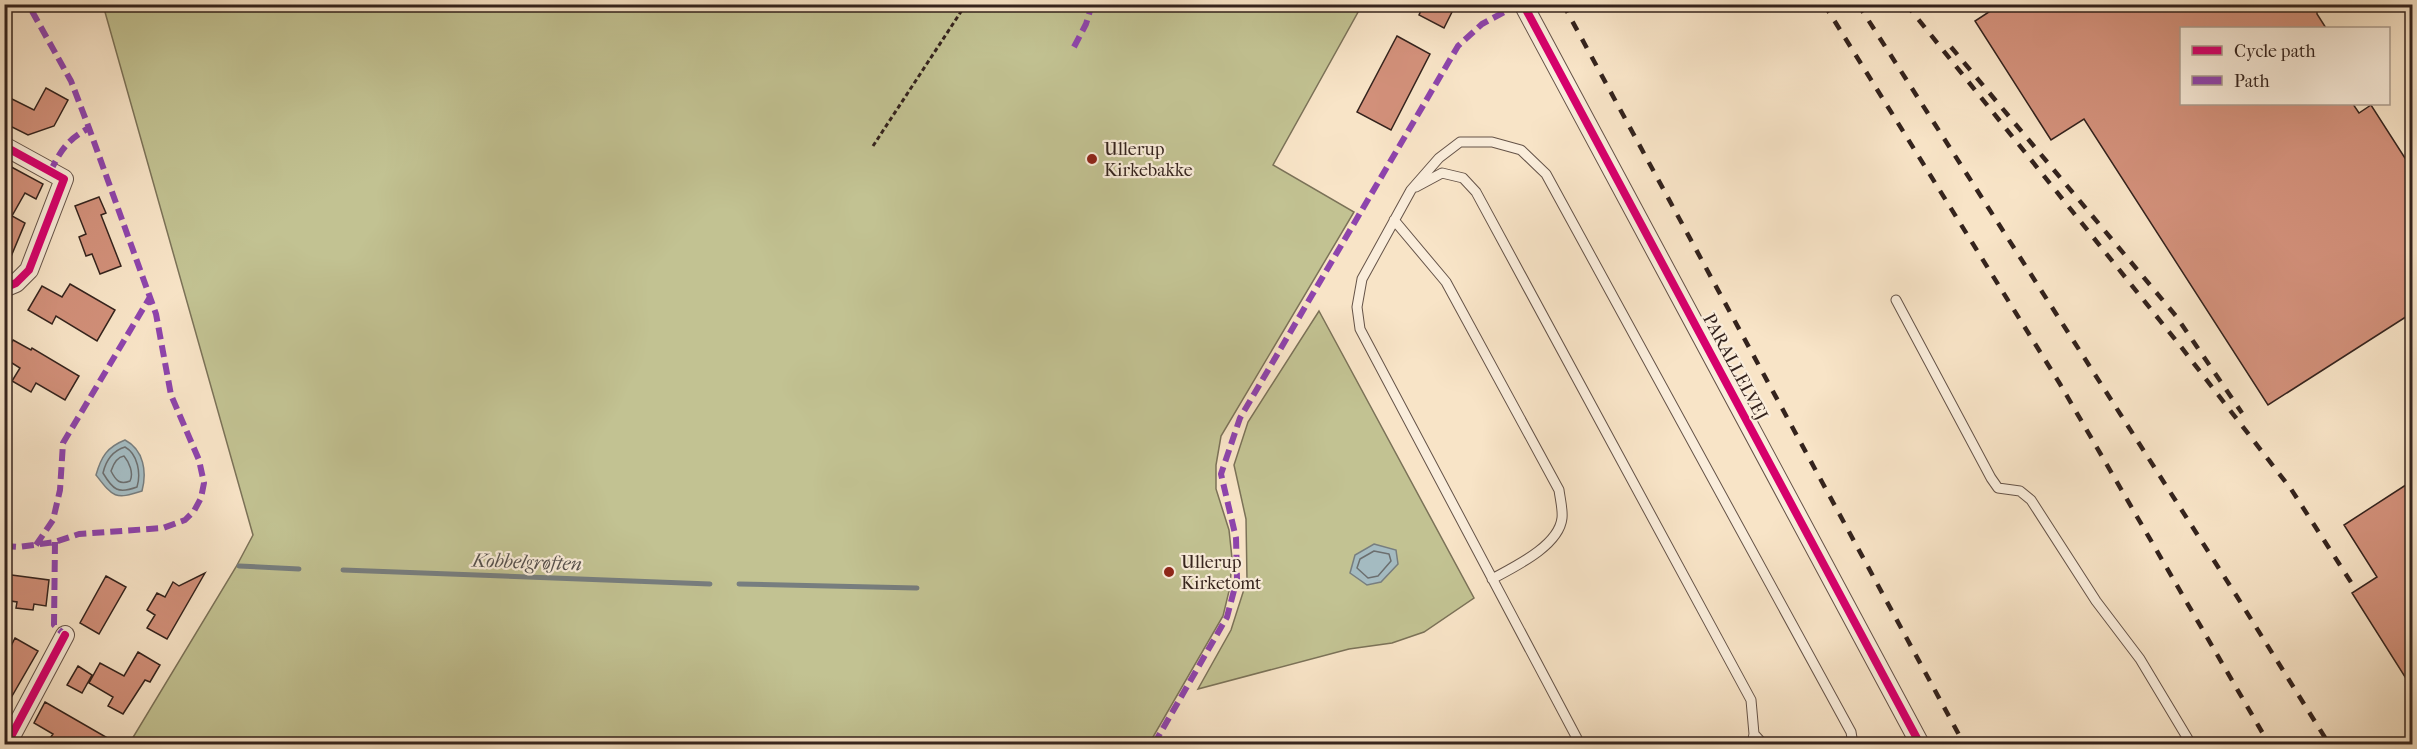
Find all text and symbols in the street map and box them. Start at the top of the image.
legend [2180,27,2390,105]
text: Cycle path [2234,41,2315,62]
text: Path [2234,71,2270,92]
place label: Ullerup Kirkebakke [1104,139,1193,181]
marker: Ullerup Kirkebakke [1085,152,1099,166]
street label: PARALLELVEJ [1698,310,1772,424]
water label: Kobbelgrøften [470,549,582,575]
place label: Ullerup Kirketomt [1181,552,1262,594]
marker: Ullerup Kirketomt [1162,565,1176,579]

